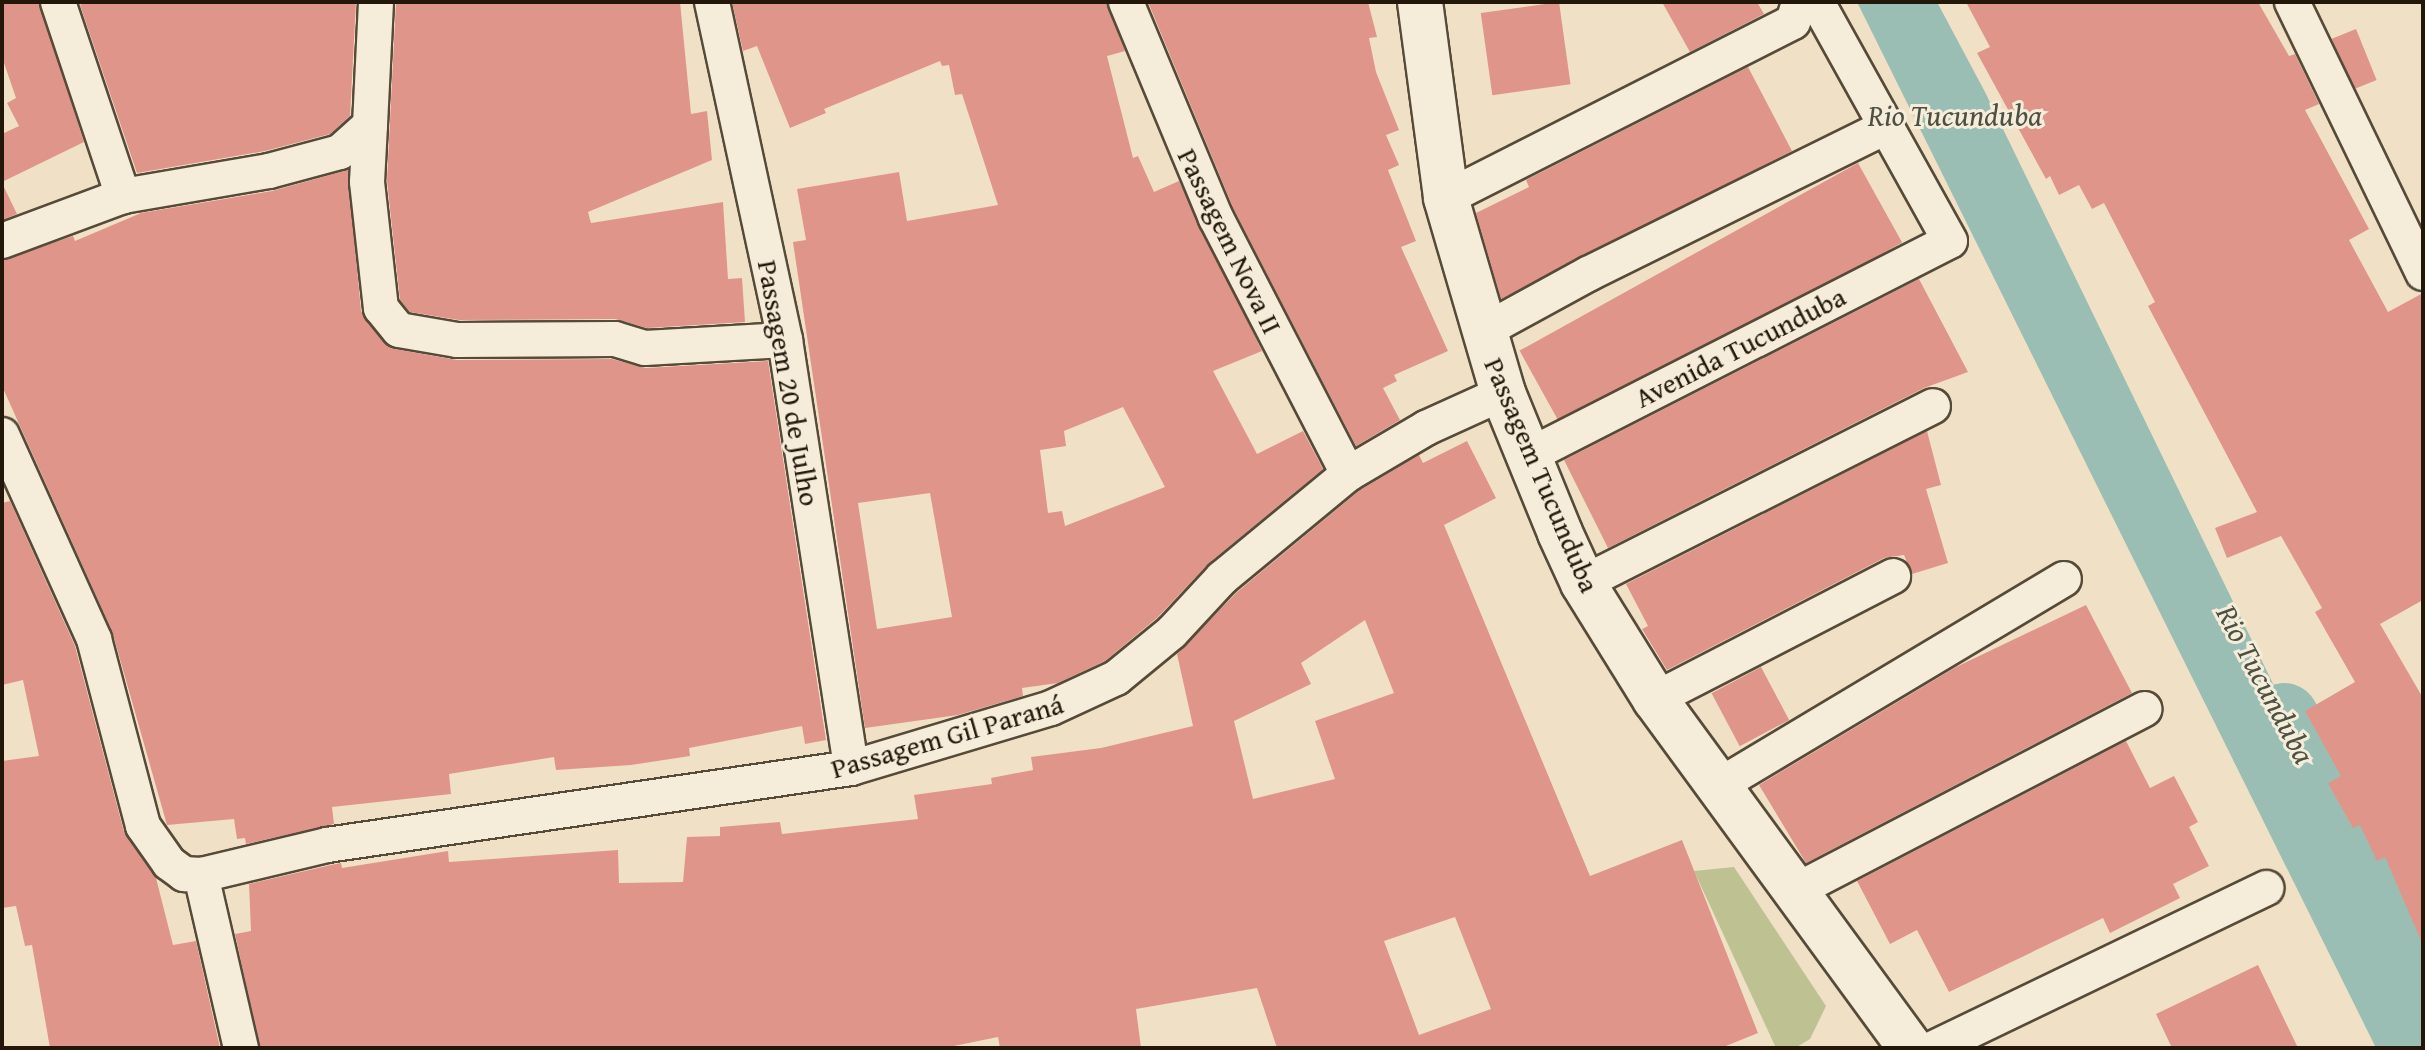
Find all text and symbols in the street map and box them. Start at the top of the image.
water label: Rio Tucunduba [1868,97,2042,133]
street label: Passagem Nova II [1171,143,1289,339]
street label: Passagem 20 de Julho [751,257,827,509]
street label: Avenida Tucunduba [1629,279,1851,415]
street label: Passagem Tucunduba [1477,353,1607,597]
water label: Rio Tucunduba [2209,599,2323,769]
street label: Passagem Gil Paraná [827,687,1067,785]

